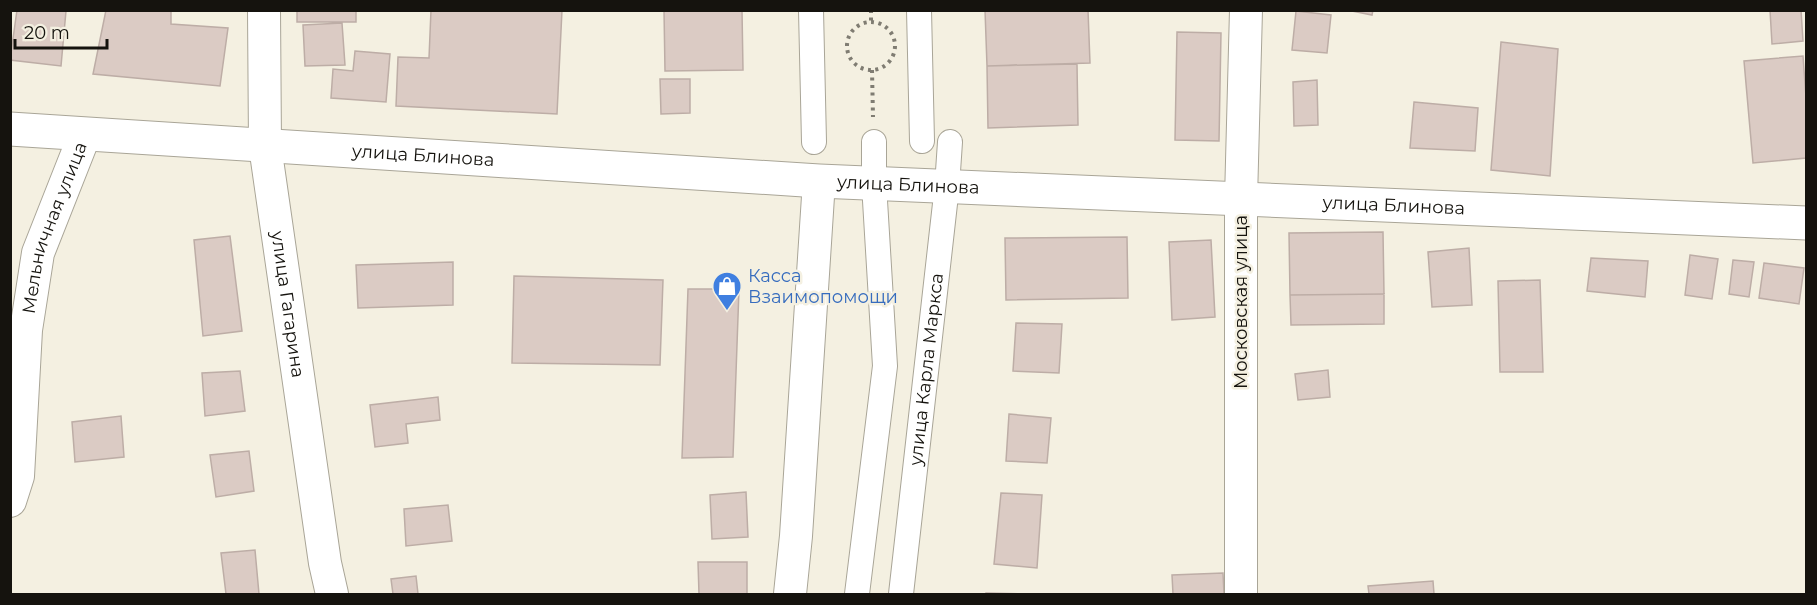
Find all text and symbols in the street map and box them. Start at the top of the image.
scale bar [15,12,106,50]
text: 20 m [24,22,70,44]
street label: Мельничная улица [18,139,92,315]
street label: улица Блинова [350,140,495,171]
street label: улица Блинова [836,171,980,199]
street label: улица Блинова [1321,191,1466,219]
street label: Московская улица [1230,215,1252,389]
street label: улица Гагарина [266,229,309,379]
place label: Касса Взаимопомощи [748,265,898,308]
shop icon: Касса Взаимопомощи [711,270,743,312]
street label: улица Карла Маркса [904,272,948,468]

